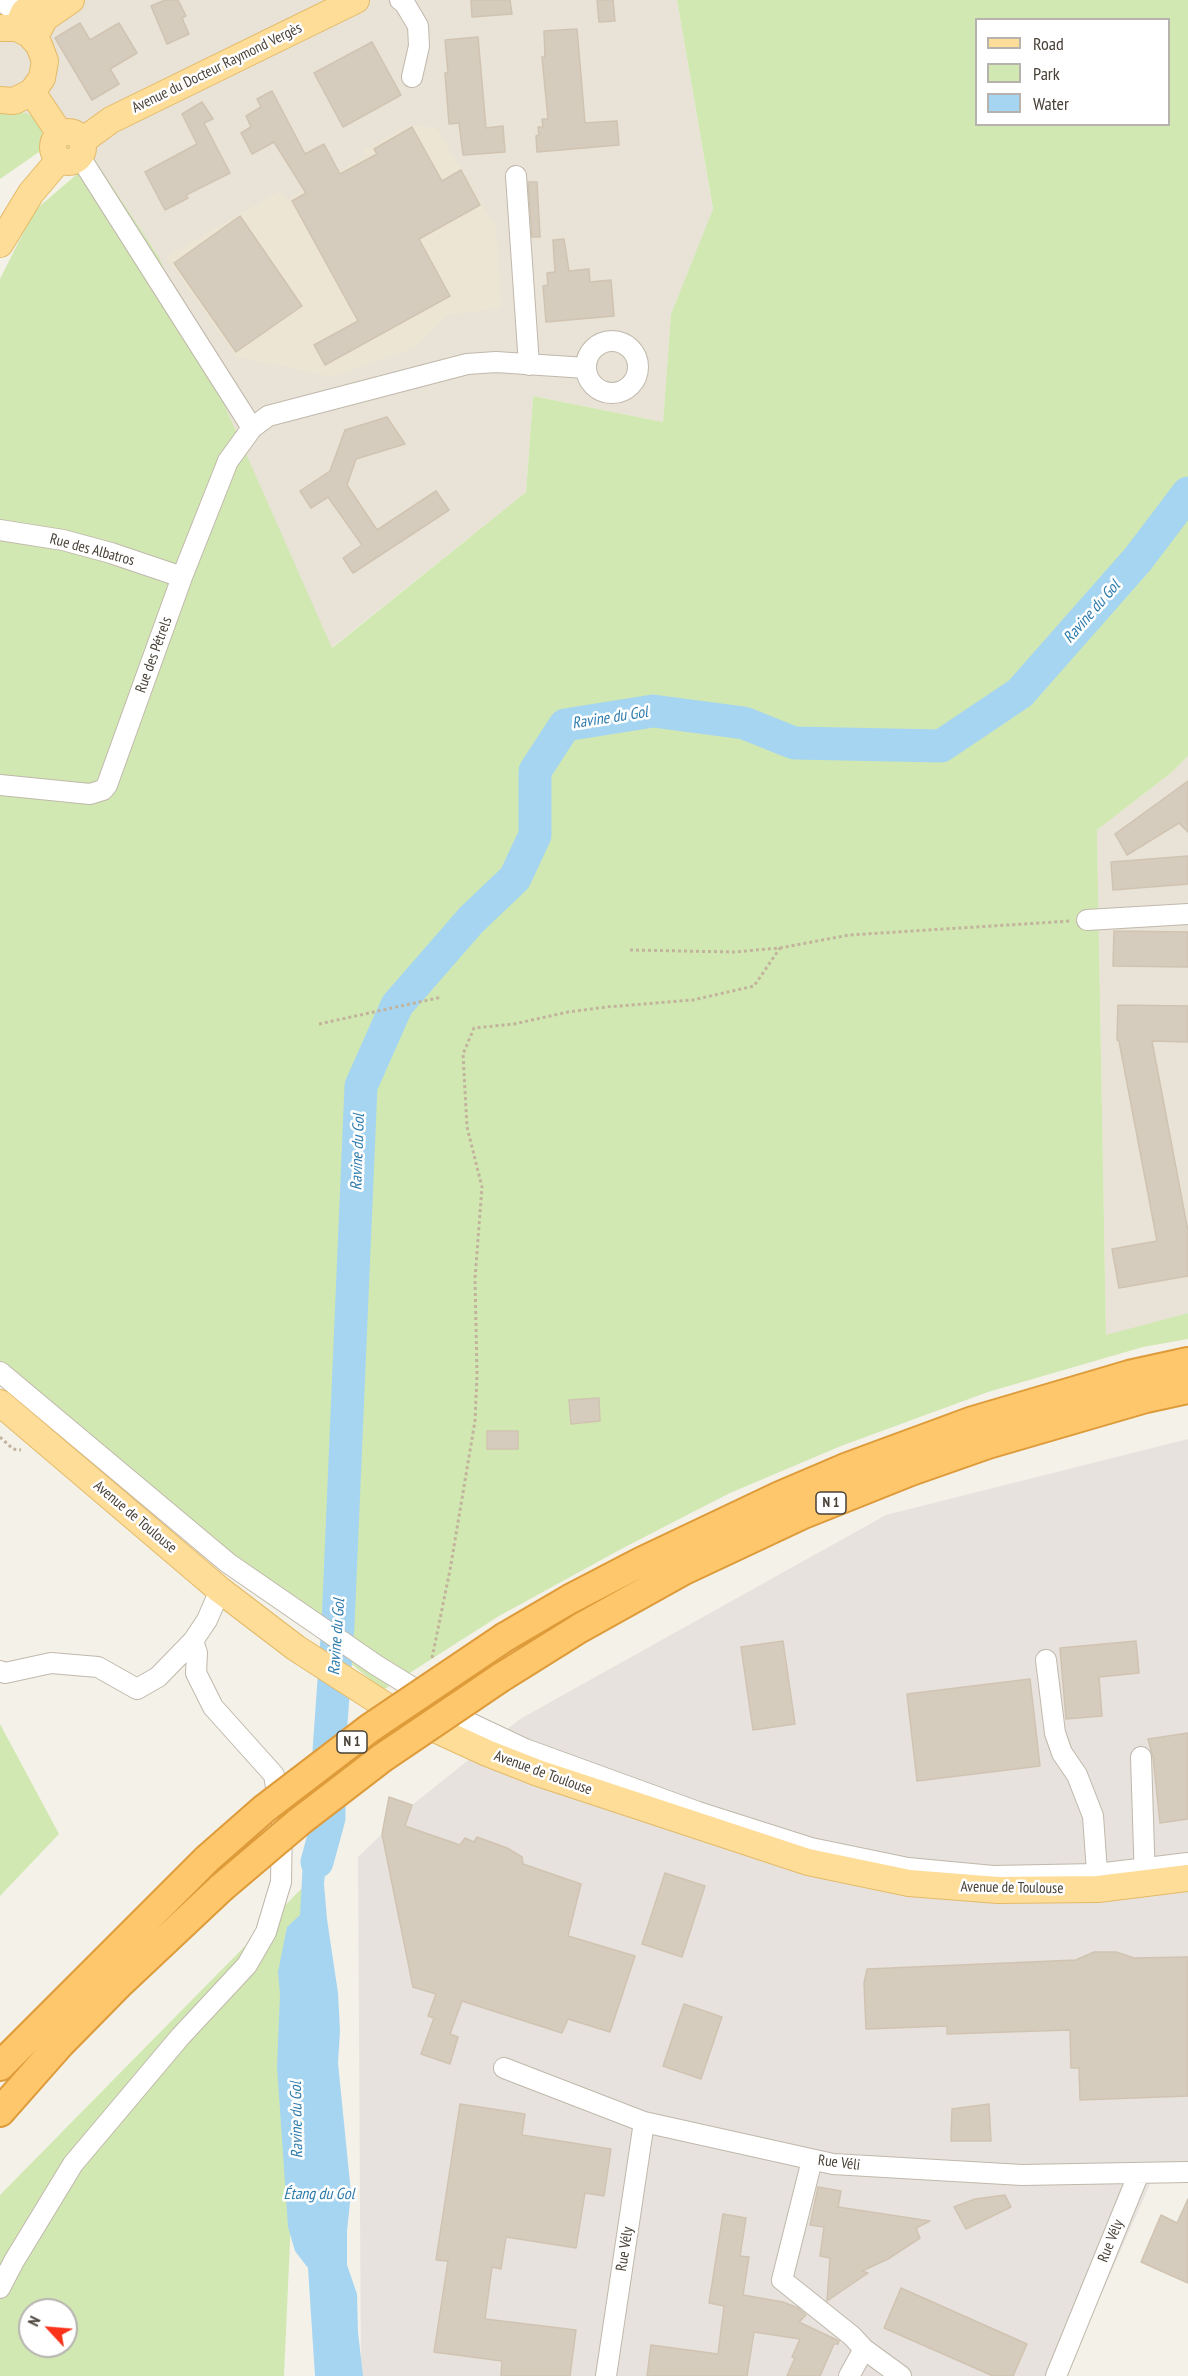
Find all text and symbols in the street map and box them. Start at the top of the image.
legend [975,18,1170,126]
street label: Avenue du Docteur Raymond Vergès [129,19,305,117]
text: Road [1033,32,1064,55]
text: Park [1033,62,1060,85]
text: Water [1033,92,1069,115]
street label: Rue des Albatros [48,530,136,570]
water label: Ravine du Gol [1060,577,1124,647]
street label: Rue des Pétrels [132,615,176,695]
water label: Ravine du Gol [571,703,649,733]
water label: Ravine du Gol [347,1113,369,1191]
street label: Avenue de Toulouse [90,1477,180,1557]
road number: N 1 [816,1492,846,1514]
water label: Ravine du Gol [325,1598,349,1676]
road number: N 1 [337,1731,367,1753]
street label: Avenue de Toulouse [492,1747,594,1799]
street label: Avenue de Toulouse [960,1878,1064,1898]
water label: Ravine du Gol [287,2082,307,2158]
street label: Rue Véli [817,2151,861,2175]
water label: Étang du Gol [284,2184,354,2204]
street label: Rue Vély [1094,2217,1128,2265]
street label: Rue Vély [613,2226,637,2272]
north arrow [18,2298,78,2358]
text: N [23,2313,44,2329]

